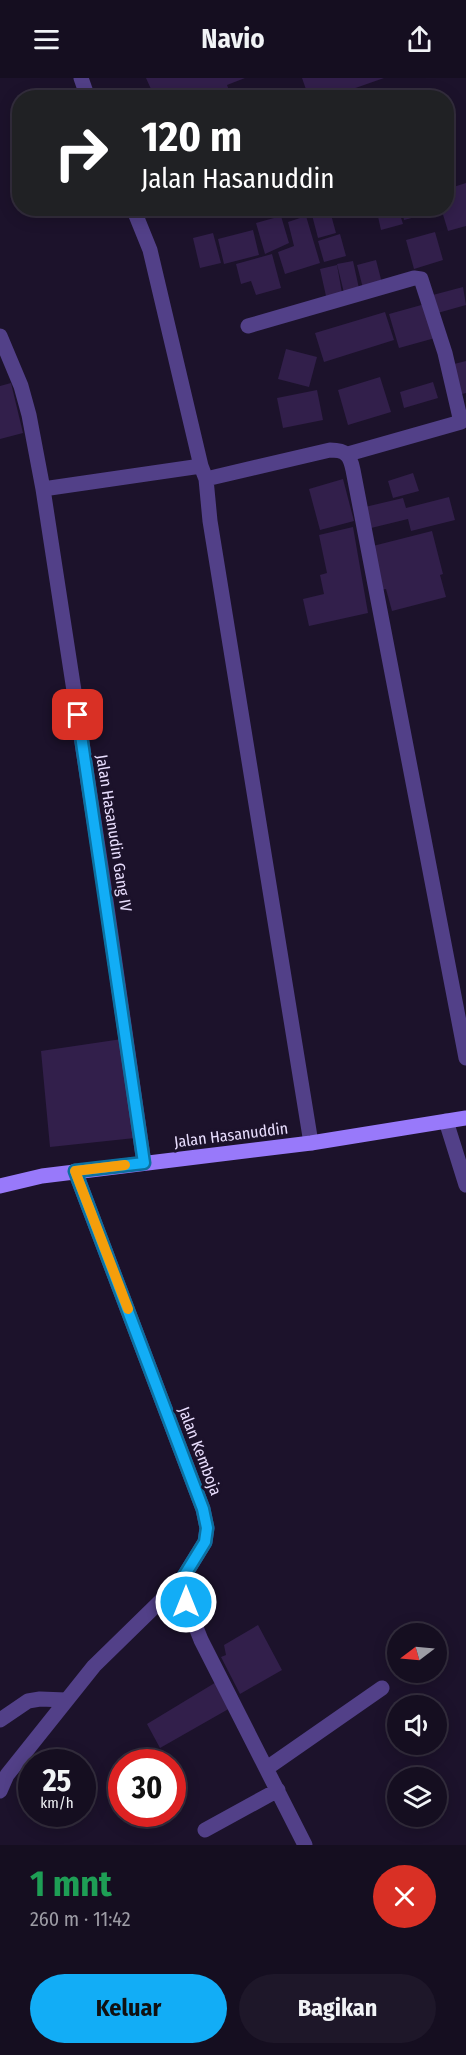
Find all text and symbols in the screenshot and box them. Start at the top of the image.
icon: menu [30,23,63,56]
text: Navio [201,23,265,55]
icon: share [403,23,436,56]
text: 120 m [141,112,242,162]
icon: right [42,114,120,192]
text: Jalan Hasanuddin [141,163,334,195]
pin [52,689,103,740]
icon: arrive [61,698,94,731]
street label: Jalan Hasanudin Gang IV [92,753,136,914]
street label: Jalan Hasanuddin [173,1119,289,1151]
street label: Jalan Kemboja [174,1404,226,1498]
position arrow [154,1570,218,1634]
north arrow [387,1623,447,1683]
map controls [387,1623,447,1827]
button: sound [387,1695,447,1755]
speed limit sign: 30 [108,1749,186,1827]
text: 25 [43,1763,71,1799]
button: layers [387,1767,447,1827]
text: km/h [40,1794,74,1812]
text: 1 mnt [30,1862,112,1906]
button: close [373,1865,436,1928]
text: 260 m · 11:42 [30,1907,131,1931]
button: Keluar [30,1974,227,2043]
button: Bagikan [239,1974,436,2043]

